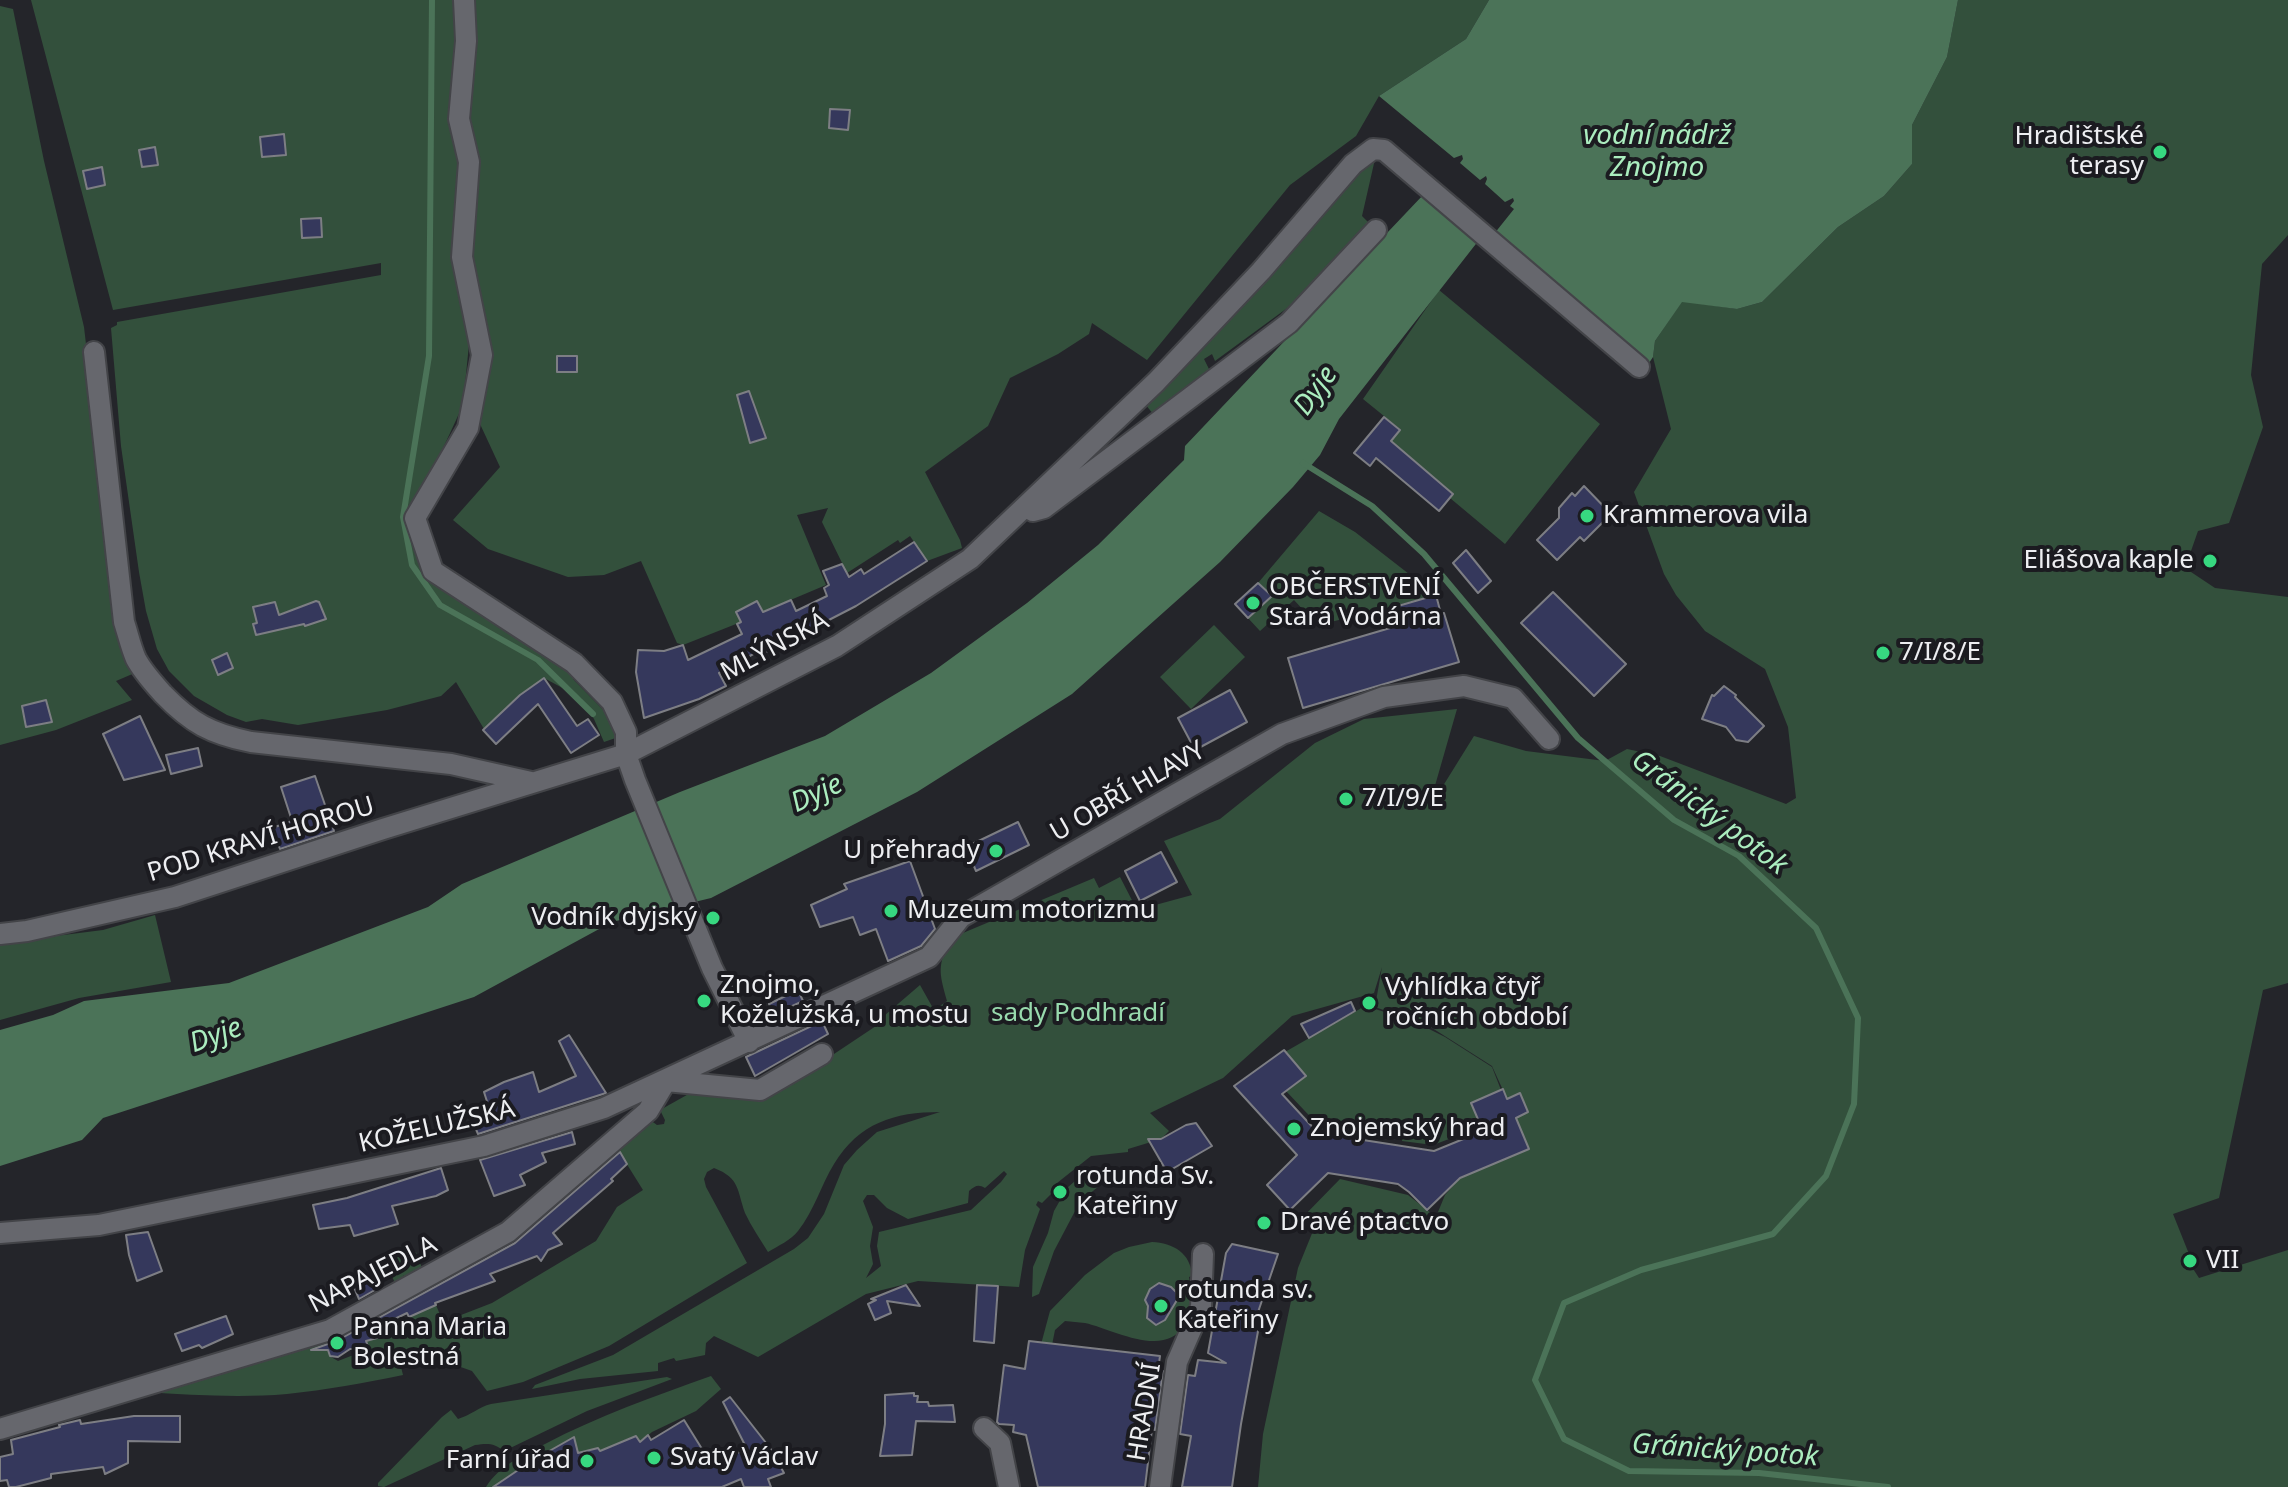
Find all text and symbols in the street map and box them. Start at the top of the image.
water label: vodní nádrž Znojmo [1583,119,1731,185]
place label: Hradištské terasy [2014,121,2144,182]
marker: Hradištské terasy [2151,143,2169,161]
water label: Dyje [1287,360,1345,422]
place label: Krammerova vila [1603,500,1808,532]
marker: Krammerova vila [1578,507,1596,525]
place label: Eliášova kaple [2023,545,2194,577]
marker: Eliášova kaple [2201,552,2219,570]
place label: OBČERSTVENÍ Stará Vodárna [1269,572,1442,634]
marker: OBČERSTVENÍ Stará Vodárna [1244,594,1262,612]
street label: MLÝNSKÁ [716,606,834,688]
place label: 7/I/8/E [1899,637,1981,669]
marker: 7/I/8/E [1874,644,1892,662]
street label: U OBŘÍ HLAVY [1045,735,1211,849]
water label: Gránický potok [1624,743,1794,883]
water label: Dyje [786,768,848,820]
place label: 7/I/9/E [1362,783,1444,815]
marker: 7/I/9/E [1337,790,1355,808]
street label: POD KRAVÍ HOROU [144,791,378,889]
place label: U přehrady [843,835,980,867]
marker: U přehrady [987,842,1005,860]
place label: Muzeum motorizmu [907,895,1156,927]
place label: Vodník dyjský [531,902,697,934]
marker: Muzeum motorizmu [882,902,900,920]
marker: Vodník dyjský [704,909,722,927]
place label: Znojmo, Koželužská, u mostu [720,970,969,1032]
place label: Vyhlídka čtyř ročních období [1385,972,1568,1034]
marker: Znojmo, Koželužská, u mostu [695,992,713,1010]
marker: Vyhlídka čtyř ročních období [1360,994,1378,1012]
park label: sady Podhradí [991,998,1165,1030]
water label: Dyje [185,1011,247,1061]
street label: KOŽELUŽSKÁ [356,1094,518,1160]
place label: Znojemský hrad [1310,1113,1506,1145]
marker: Znojemský hrad [1285,1120,1303,1138]
place label: rotunda Sv. Kateřiny [1076,1161,1214,1222]
marker: rotunda Sv. Kateřiny [1051,1183,1069,1201]
place label: Dravé ptactvo [1280,1207,1449,1239]
marker: Dravé ptactvo [1255,1214,1273,1232]
street label: NAPAJEDLA [304,1229,442,1321]
place label: VII [2206,1245,2239,1277]
marker: VII [2181,1252,2199,1270]
place label: rotunda sv. Kateřiny [1177,1275,1313,1336]
marker: rotunda sv. Kateřiny [1152,1297,1170,1315]
place label: Panna Maria Bolestná [353,1312,507,1374]
marker: Panna Maria Bolestná [328,1334,346,1352]
street label: HRADNÍ [1122,1360,1168,1464]
water label: Gránický potok [1631,1428,1819,1474]
place label: Svatý Václav [670,1442,818,1474]
place label: Farní úřad [446,1445,571,1477]
marker: Svatý Václav [645,1449,663,1467]
marker: Farní úřad [578,1452,596,1470]

